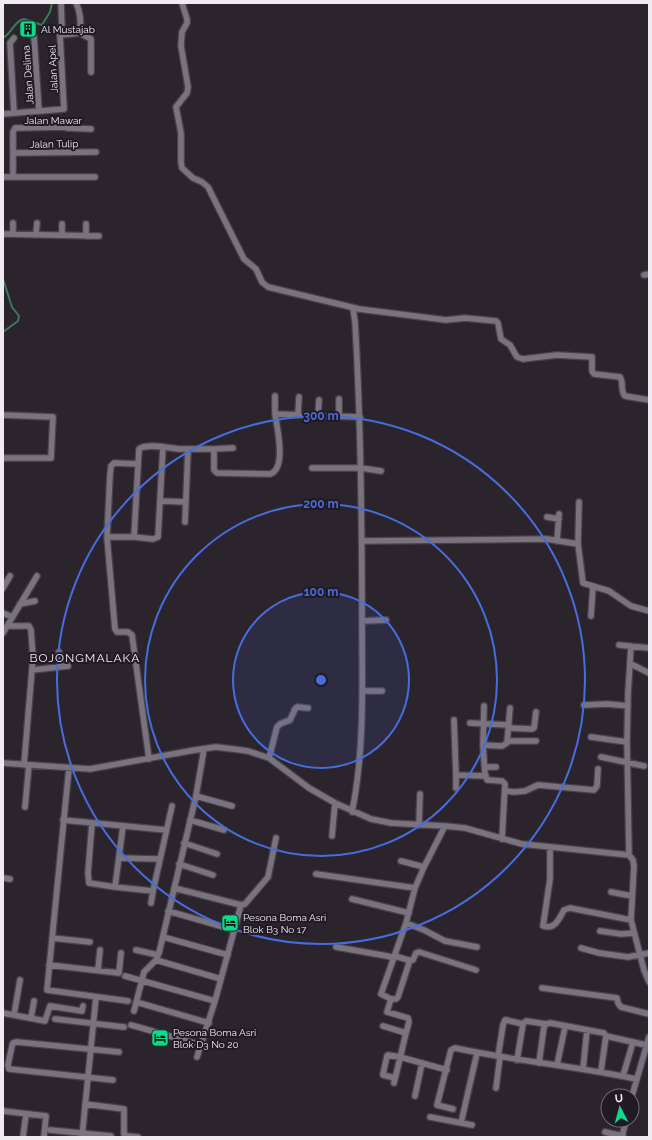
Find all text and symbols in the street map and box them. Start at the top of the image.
building icon: Al Mustajab [18,19,38,39]
place label: Al Mustajab [41,24,95,35]
street label: Jalan Apel [46,44,60,93]
street label: Jalan Delima [20,45,36,105]
street label: Jalan Mawar [24,115,82,126]
street label: Jalan Tulip [30,138,78,150]
text: 300 m [303,409,339,423]
text: 200 m [303,497,339,511]
text: 100 m [304,585,338,599]
district label: BOJONGMALAKA [30,651,140,665]
centre of rings [314,673,328,687]
place label: Pesona Boma Asri Blok B3 No 17 [243,912,326,935]
hotel icon: Pesona Boma Asri Blok B3 No 17 [220,913,240,933]
place label: Pesona Boma Asri Blok D3 No 20 [173,1027,256,1050]
hotel icon: Pesona Boma Asri Blok D3 No 20 [150,1028,170,1048]
north arrow [600,1088,640,1128]
text: U [614,1092,624,1105]

